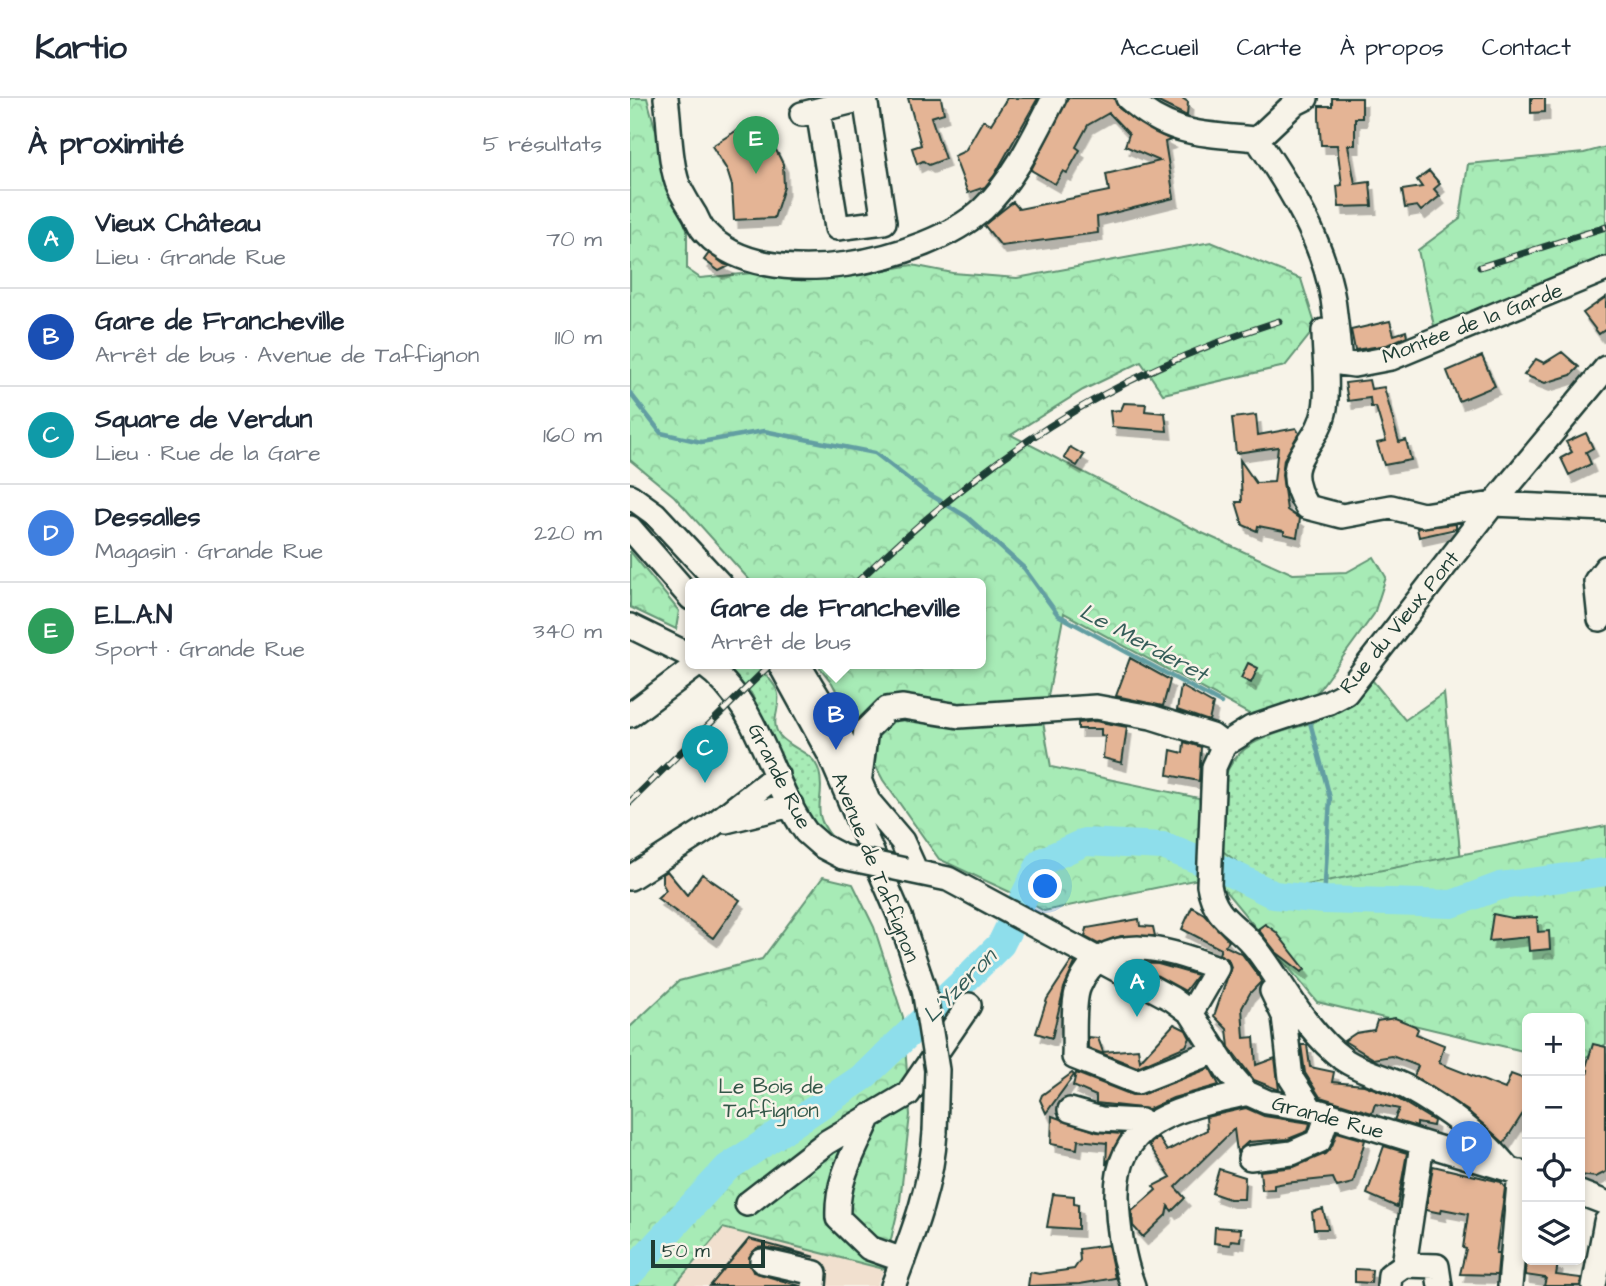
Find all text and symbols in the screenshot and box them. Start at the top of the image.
text: Kartio [35,25,127,71]
text: Accueil [1120,31,1199,65]
text: Carte [1237,31,1302,65]
text: À propos [1340,31,1444,65]
text: Contact [1482,31,1571,65]
pin: E [733,116,779,174]
text: À proximité [28,123,184,165]
text: 5 résultats [483,128,602,160]
text: Vieux Château [95,205,261,241]
text: A [44,223,58,255]
text: 70 m [546,223,602,255]
text: Lieu · Grande Rue [95,241,286,273]
street label: Montée de la Garde [1378,276,1567,371]
text: Gare de Francheville [95,303,345,339]
text: B [43,321,59,353]
text: 110 m [554,321,602,353]
text: Arrêt de bus · Avenue de Taffignon [95,339,479,371]
text: Square de Verdun [95,401,312,437]
text: C [43,419,59,451]
text: 160 m [543,419,602,451]
text: Lieu · Rue de la Gare [95,437,321,469]
text: Dessalles [95,499,201,535]
text: D [44,517,58,549]
text: 220 m [534,517,602,549]
text: Magasin · Grande Rue [95,535,323,567]
street label: Rue du Vieux Pont [1333,544,1466,700]
popup [685,578,986,669]
text: Gare de Francheville [711,590,960,626]
water label: Le Merderet [1074,596,1215,691]
text: E.L.A.N [95,597,172,633]
text: E [44,615,58,647]
text: 340 m [533,615,602,647]
text: Arrêt de bus [711,626,851,658]
text: Sport · Grande Rue [95,633,305,665]
pin: B [813,692,859,750]
street label: Grande Rue [741,718,819,834]
pin: C [682,725,728,783]
street label: Avenue de Taffignon [822,768,927,967]
your location [1028,869,1062,903]
water label: L'Yzeron [916,940,1006,1030]
pin: A [1114,959,1160,1017]
map controls [1522,1013,1585,1265]
button: + [1522,1013,1585,1076]
park label: Le Bois de Taffignon [718,1072,824,1127]
button: − [1522,1076,1585,1139]
street label: Grande Rue [1269,1089,1387,1146]
pin: D [1446,1121,1492,1179]
button: locate [1522,1139,1585,1202]
button: layers [1522,1202,1585,1265]
scale bar [651,1237,765,1269]
text: 50 m [662,1238,710,1265]

